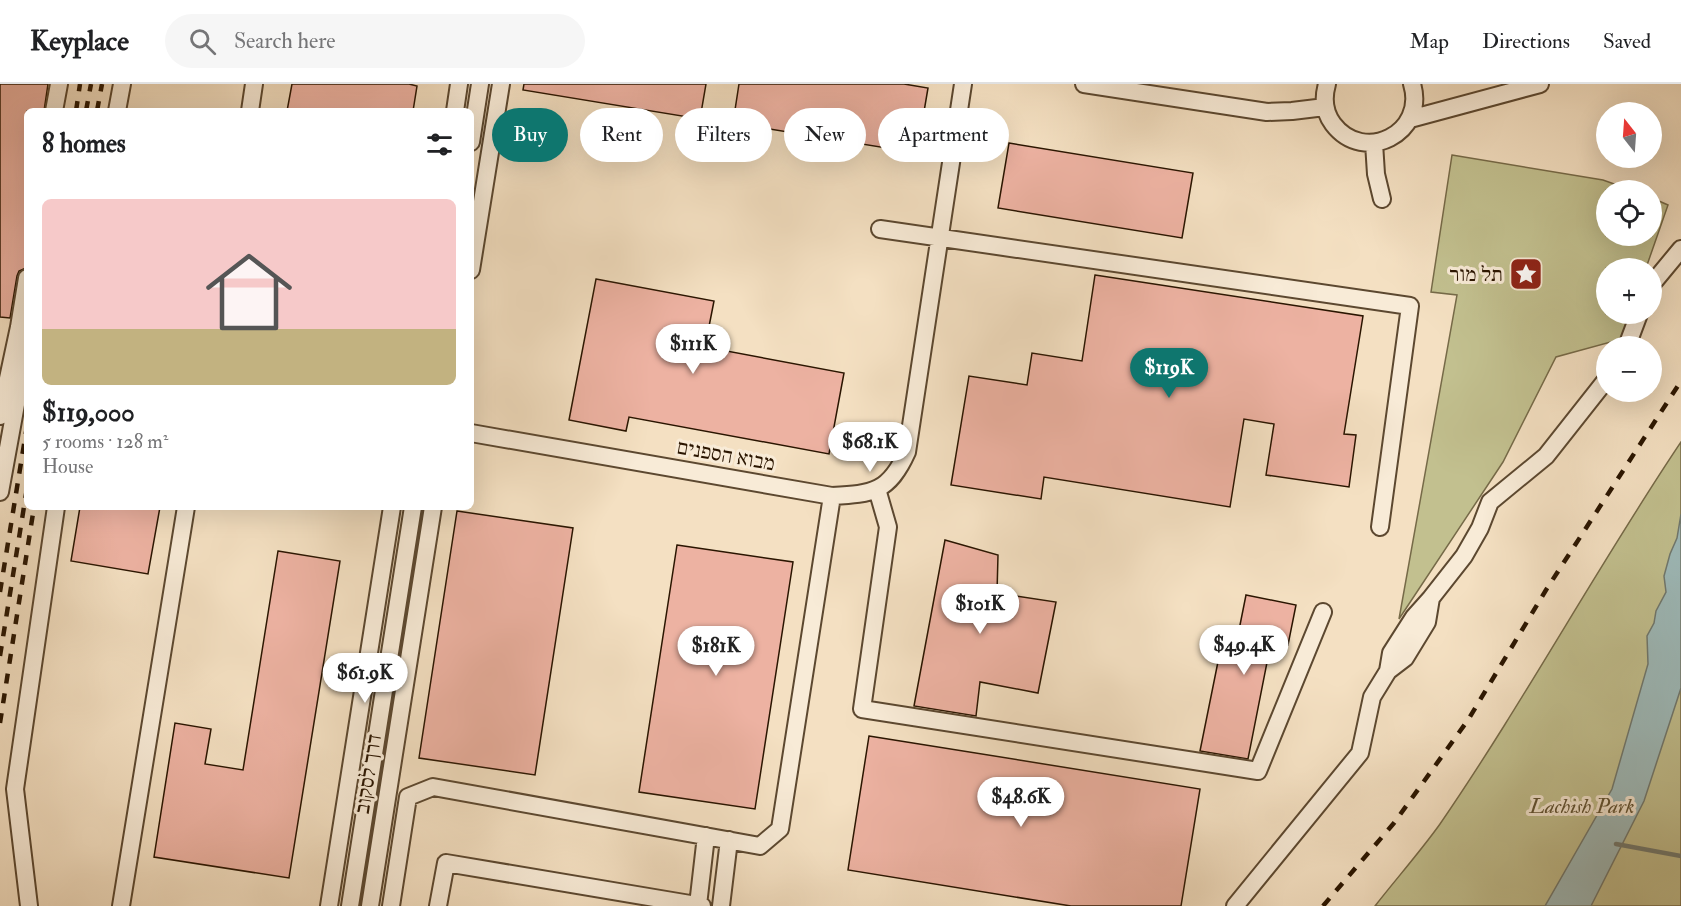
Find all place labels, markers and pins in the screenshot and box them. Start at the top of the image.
place icon: תל מור [1508,256,1544,292]
place label: תל מור [1449,261,1503,288]
pin: $111K [651,324,735,375]
pin: $119K [1127,348,1211,399]
pin: $68.1K [821,422,919,473]
pin: $101K [938,584,1022,635]
pin: $49.4K [1195,625,1293,676]
pin: $181K [674,626,758,677]
pin: $61.9K [316,653,414,704]
pin: $48.6K [972,777,1070,828]

